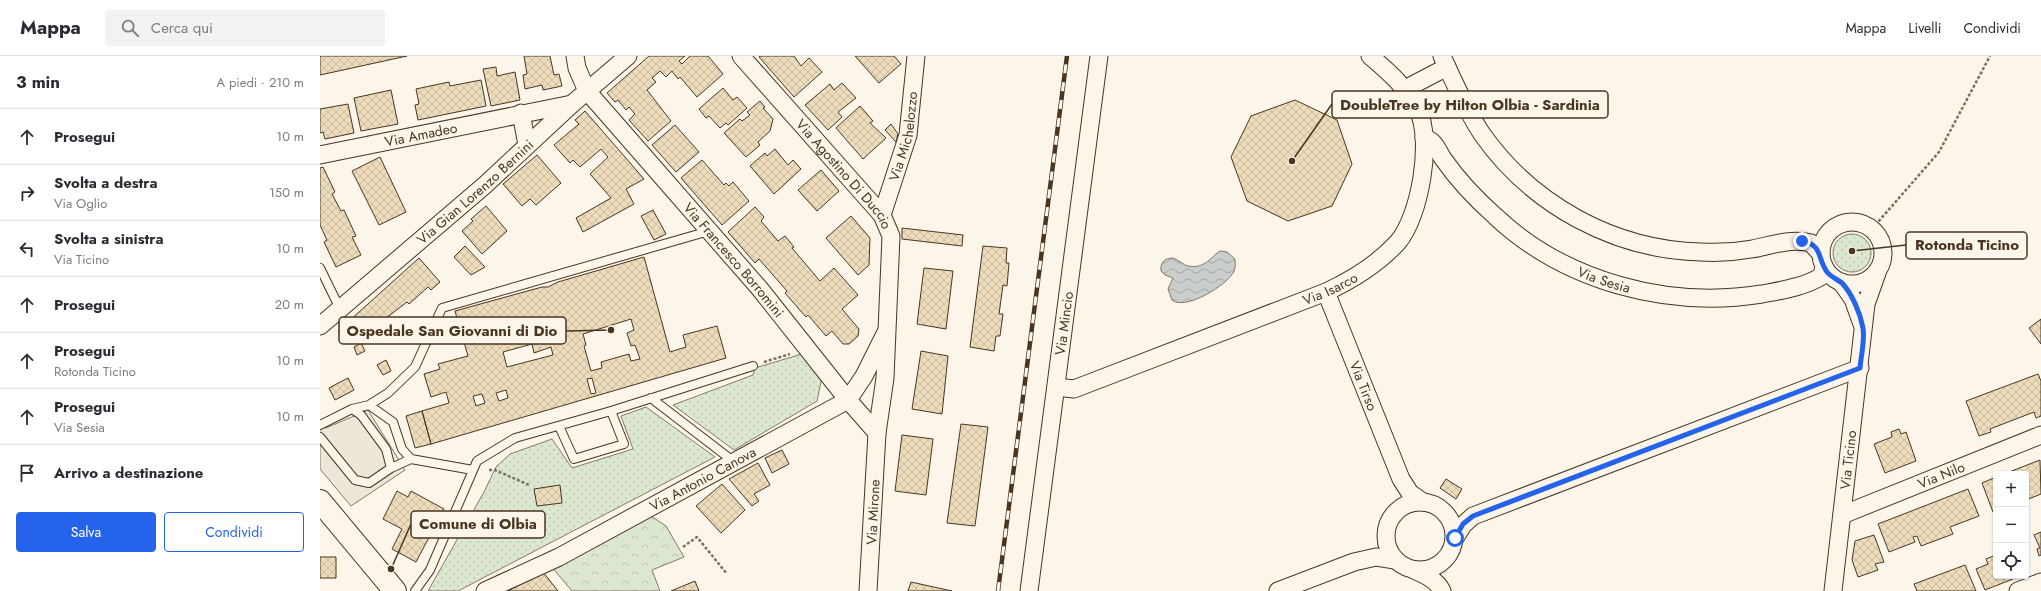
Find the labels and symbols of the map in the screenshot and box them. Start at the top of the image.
street label: Via Michelozzo [884,90,922,184]
callout: DoubleTree by Hilton Olbia - Sardinia [1332,91,1608,118]
text: DoubleTree by Hilton Olbia - Sardinia [1340,94,1600,116]
street label: Via Agostino Di Duccio [791,115,897,232]
street label: Via Amadeo [383,117,459,152]
street label: Via Gian Lorenzo Bernini [412,135,538,249]
street label: Via Francesco Borromini [679,198,789,322]
route end [1793,232,1811,250]
callout: Rotonda Ticino [1906,232,2027,259]
text: Rotonda Ticino [1915,234,2019,256]
street label: Via Sesia [1574,261,1632,298]
street label: Via Isarco [1300,267,1362,310]
street label: Via Mincio [1050,290,1078,356]
callout: Ospedale San Giovanni di Dio [339,317,566,344]
text: Ospedale San Giovanni di Dio [347,320,558,342]
street label: Via Tirso [1345,358,1383,414]
street label: Via Ticino [1835,429,1861,490]
street label: Via Antonio Canova [646,442,759,516]
street label: Via Nilo [1915,457,1968,494]
street label: Via Mirone [861,479,885,545]
callout: Comune di Olbia [411,511,545,538]
text: Comune di Olbia [419,513,537,535]
route start [1446,529,1464,547]

